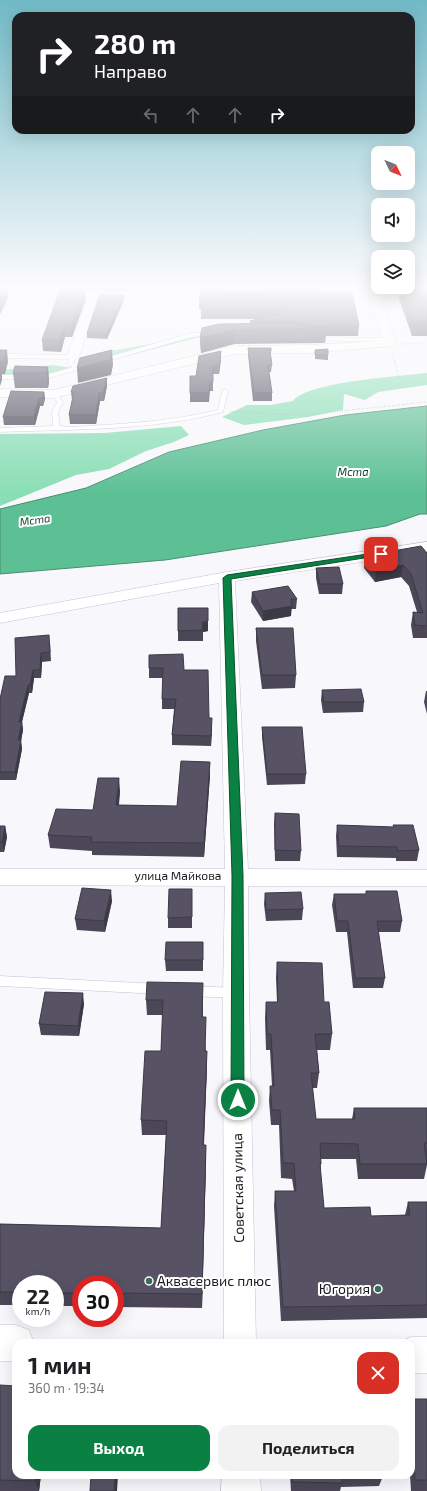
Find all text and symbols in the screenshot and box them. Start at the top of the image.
text: 280 m [94,26,176,60]
icon: right [28,28,80,80]
text: Направо [94,60,167,82]
icon: left [140,104,162,126]
icon: ahead [182,104,204,126]
icon: ahead [224,104,246,126]
icon: right [266,104,288,126]
north arrow [371,146,415,190]
map controls [371,146,415,294]
button: sound [371,198,415,242]
button: layers [371,250,415,294]
water label: Мста [338,465,368,478]
water label: Мста [19,511,51,528]
pin [364,537,398,571]
icon: arrive [370,543,392,565]
street label: улица Майкова [135,868,221,883]
position arrow [217,1079,259,1121]
street label: Советская улица [228,1133,247,1243]
place label: Аквасервис плюс [157,1272,271,1289]
speed limit sign: 30 [72,1275,124,1327]
marker: Аквасервис плюс [144,1276,154,1286]
place label: Югория [319,1280,370,1297]
text: 22 [26,1284,50,1308]
marker: Югория [373,1284,383,1294]
text: km/h [26,1305,50,1317]
text: 1 мин [28,1350,92,1379]
button: close [357,1352,399,1394]
text: 360 m · 19:34 [28,1380,105,1396]
button: Выход [28,1425,210,1471]
button: Поделиться [218,1425,399,1471]

